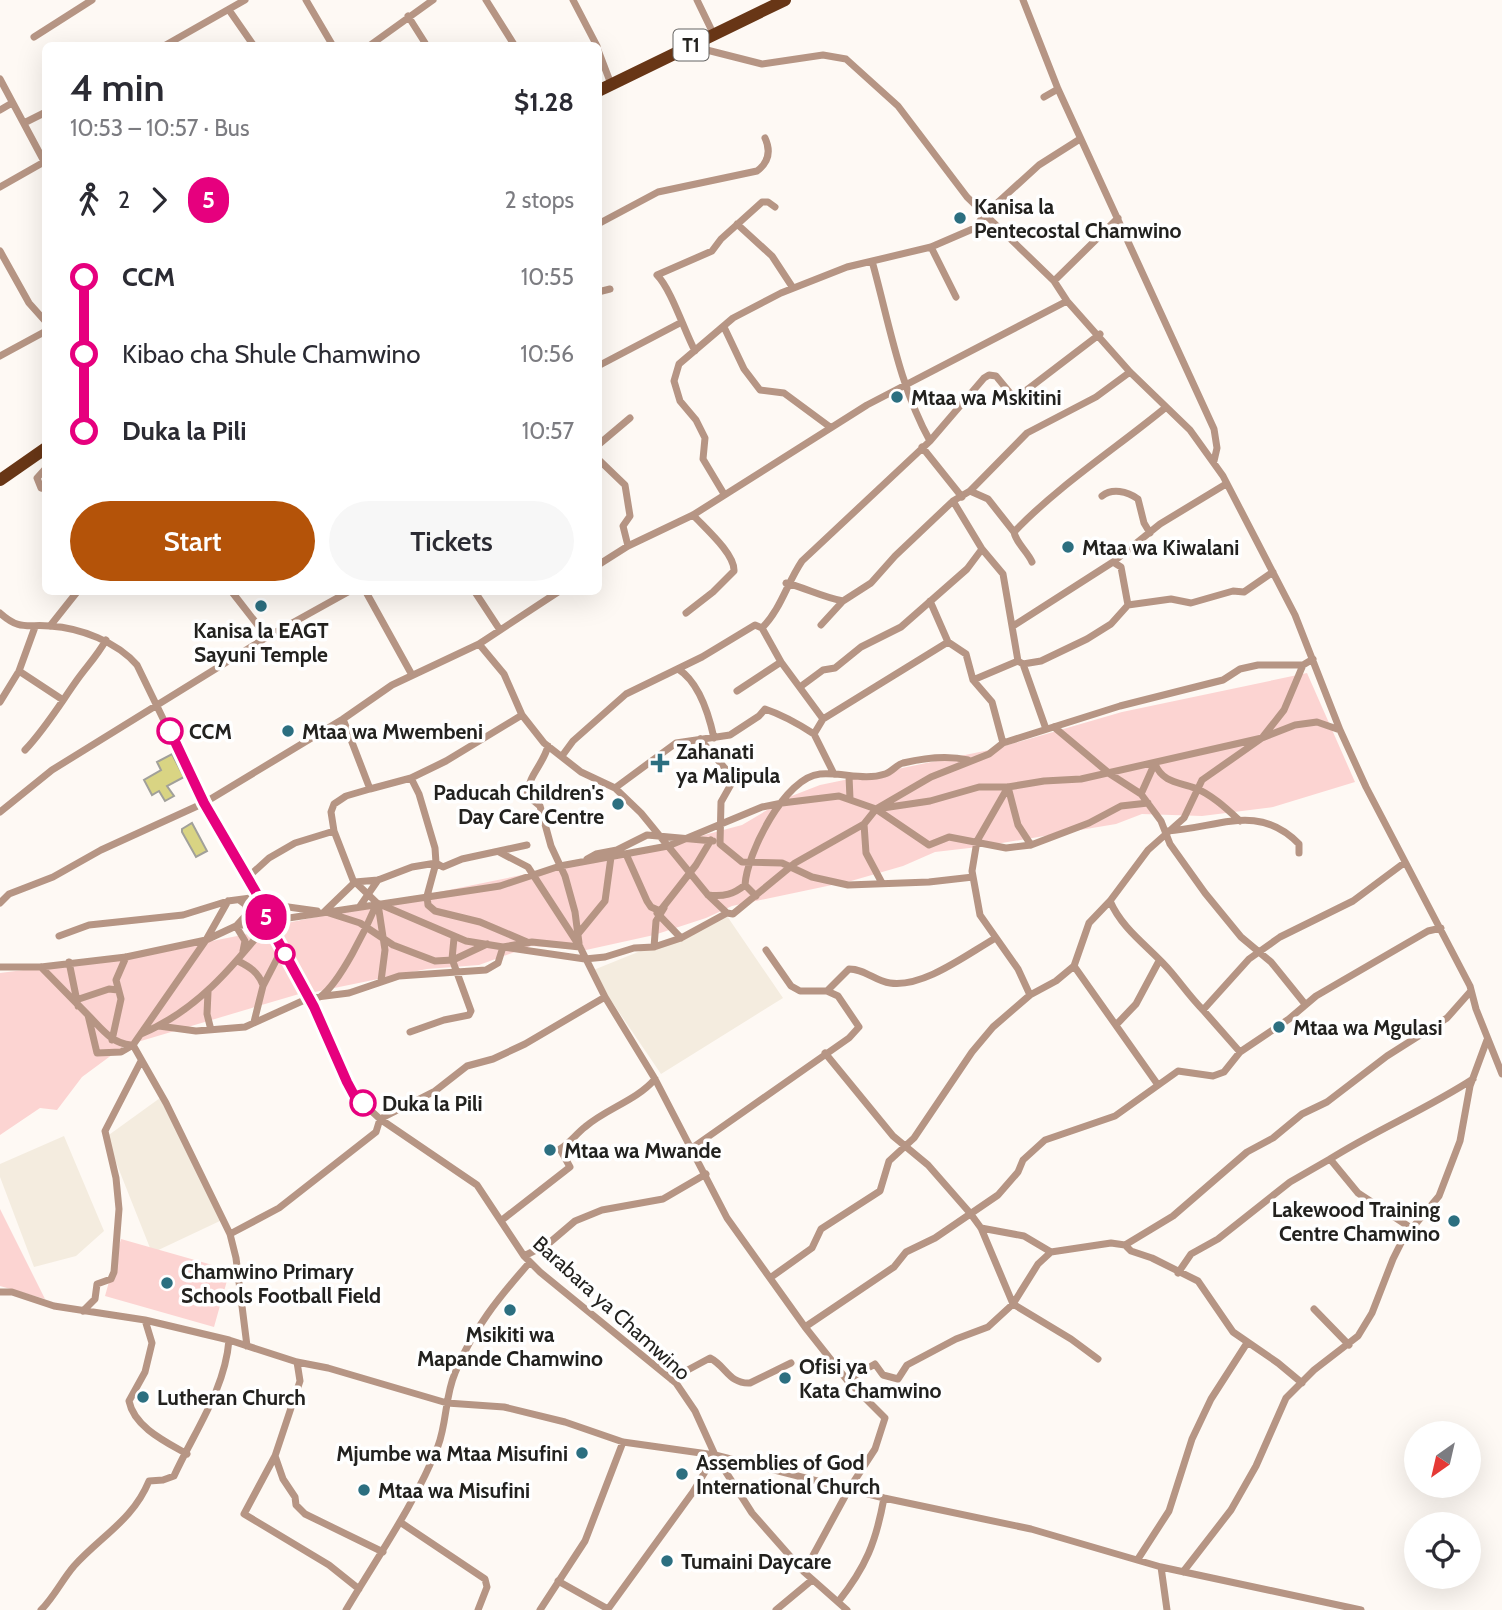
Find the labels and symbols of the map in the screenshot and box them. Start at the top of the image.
road number: T1 [674,30,708,60]
place label: Kanisa la Pentecostal Chamwino [974,194,1182,243]
marker: Kanisa la Pentecostal Chamwino [952,210,968,226]
place label: Mtaa wa Mskitini [911,385,1062,410]
marker: Mtaa wa Mskitini [889,389,905,405]
place label: Mtaa wa Kiwalani [1082,535,1239,560]
marker: Mtaa wa Kiwalani [1060,539,1076,555]
marker: Kanisa la EAGT Sayuni Temple [253,598,269,614]
place label: Kanisa la EAGT Sayuni Temple [193,618,329,667]
marker: CCM [157,718,183,744]
place label: CCM [189,719,232,744]
place label: Mtaa wa Mwembeni [302,719,483,744]
marker: Mtaa wa Mwembeni [280,723,296,739]
place label: Zahanati ya Malipula [676,739,781,788]
marker: Zahanati ya Malipula [650,753,670,773]
place label: Paducah Children's Day Care Centre [433,780,604,829]
marker: Paducah Children's Day Care Centre [610,796,626,812]
line badge: 5 [243,894,289,940]
unlabelled marker [275,944,295,964]
place label: Mtaa wa Mgulasi [1293,1015,1443,1040]
marker: Mtaa wa Mgulasi [1271,1019,1287,1035]
marker: Duka la Pili [350,1090,376,1116]
place label: Duka la Pili [382,1091,483,1116]
place label: Mtaa wa Mwande [564,1138,722,1163]
marker: Mtaa wa Mwande [542,1142,558,1158]
place label: Lakewood Training Centre Chamwino [1272,1197,1440,1246]
marker: Lakewood Training Centre Chamwino [1446,1213,1462,1229]
street label: Barabara ya Chamwino [528,1231,696,1385]
place label: Chamwino Primary Schools Football Field [181,1259,381,1308]
marker: Chamwino Primary Schools Football Field [159,1275,175,1291]
marker: Msikiti wa Mapande Chamwino [502,1302,518,1318]
place label: Msikiti wa Mapande Chamwino [417,1322,603,1371]
place label: Ofisi ya Kata Chamwino [799,1354,941,1403]
marker: Ofisi ya Kata Chamwino [777,1370,793,1386]
place label: Lutheran Church [157,1385,306,1410]
marker: Lutheran Church [135,1389,151,1405]
north arrow [1404,1421,1480,1498]
place label: Mjumbe wa Mtaa Misufini [336,1441,568,1466]
marker: Mjumbe wa Mtaa Misufini [574,1445,590,1461]
place label: Assemblies of God International Church [696,1450,880,1499]
marker: Assemblies of God International Church [674,1466,690,1482]
place label: Mtaa wa Misufini [378,1478,530,1503]
marker: Mtaa wa Misufini [356,1482,372,1498]
place label: Tumaini Daycare [681,1549,831,1574]
marker: Tumaini Daycare [659,1553,675,1569]

